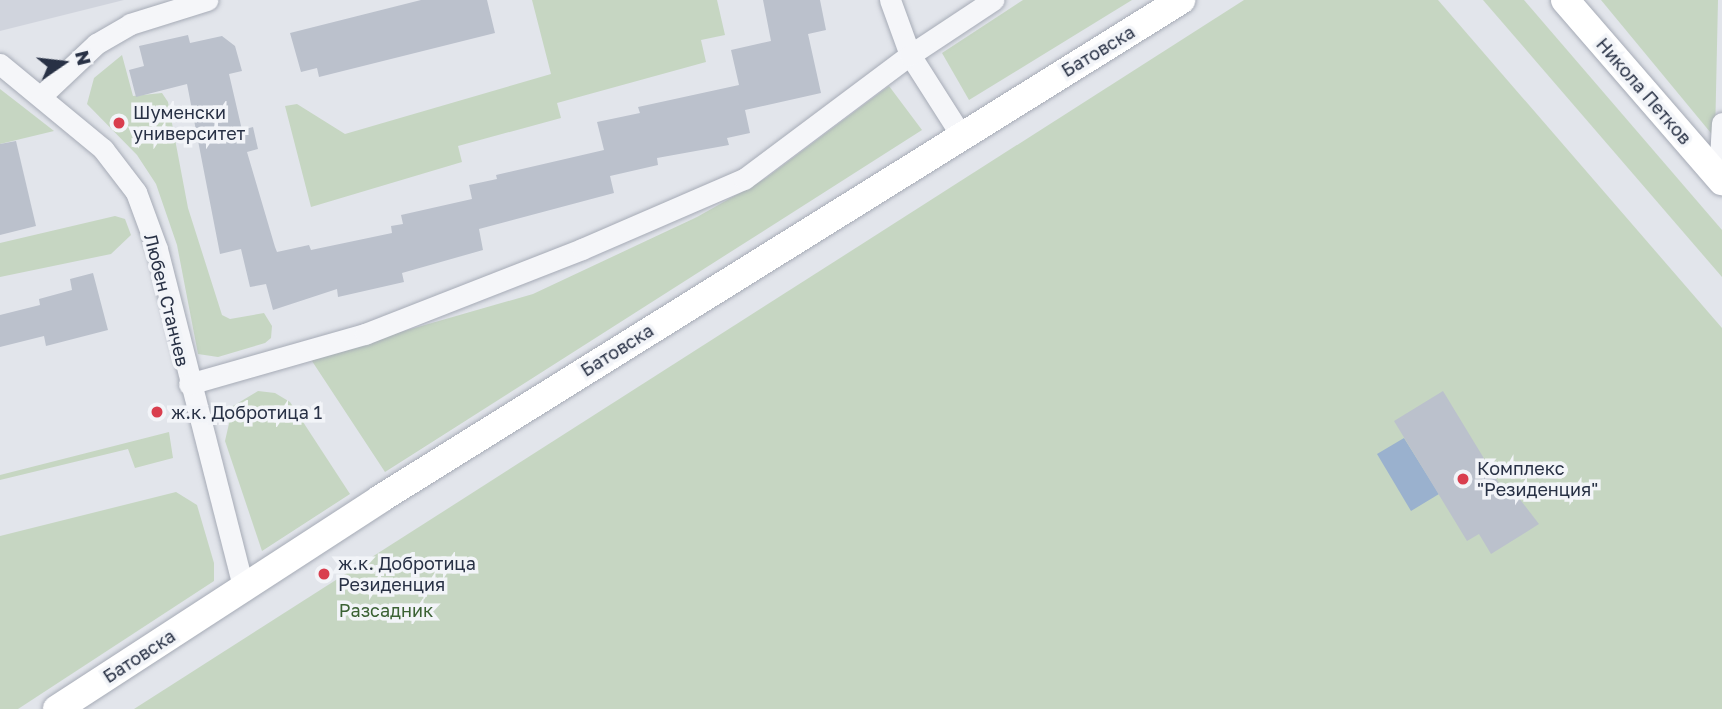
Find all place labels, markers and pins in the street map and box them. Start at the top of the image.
place label: Шуменски университет [133,102,245,144]
marker: Шуменски университет [111,115,127,131]
place label: ж.к. Добротица 1 [171,401,322,423]
marker: ж.к. Добротица 1 [149,404,165,420]
place label: Комплекс "Резиденция" [1477,458,1598,500]
marker: Комплекс "Резиденция" [1455,471,1471,487]
place label: ж.к. Добротица Резиденция [338,553,476,596]
marker: ж.к. Добротица Резиденция [316,566,332,582]

